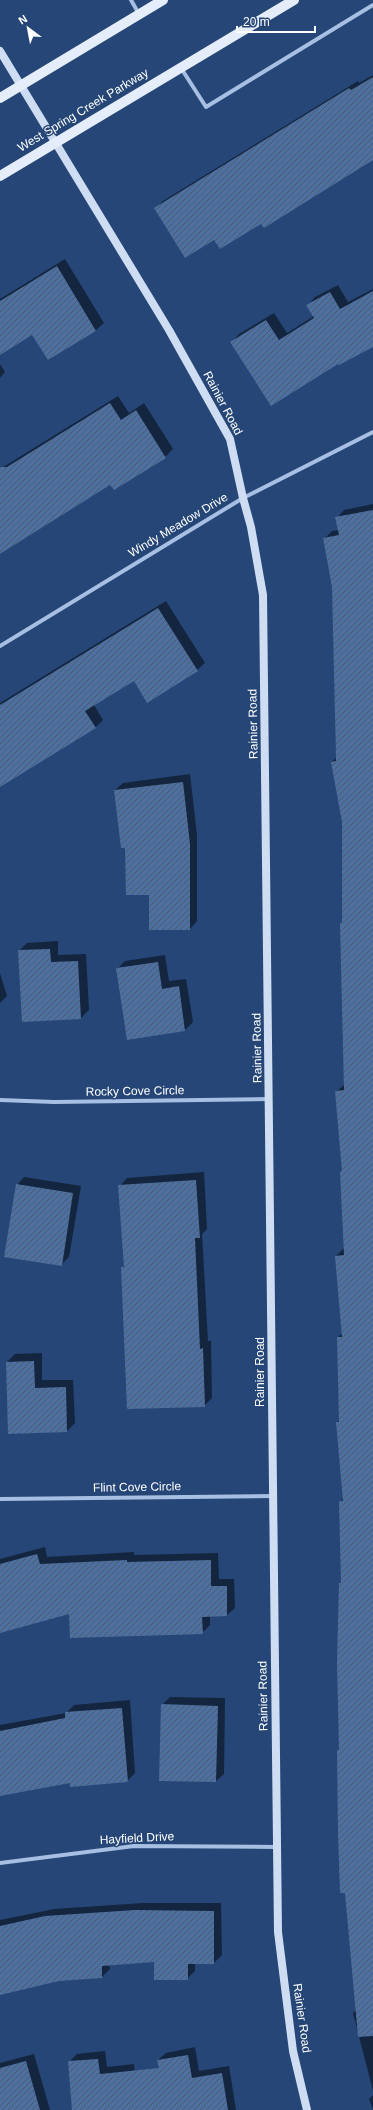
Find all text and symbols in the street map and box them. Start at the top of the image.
north arrow [8,8,48,48]
scale bar [237,8,315,34]
text: N [16,12,29,27]
text: 20 m [243,15,270,29]
street label: West Spring Creek Parkway [15,65,151,155]
street label: Rainier Road [200,369,246,437]
street label: Windy Meadow Drive [126,490,230,560]
street label: Rainier Road [245,689,261,759]
street label: Rainier Road [249,1013,265,1083]
street label: Rocky Cove Circle [86,1083,185,1099]
street label: Rainier Road [253,1337,267,1407]
street label: Flint Cove Circle [93,1479,181,1495]
street label: Rainier Road [255,1661,271,1731]
street label: Hayfield Drive [99,1829,175,1847]
street label: Rainier Road [290,1982,314,2054]

